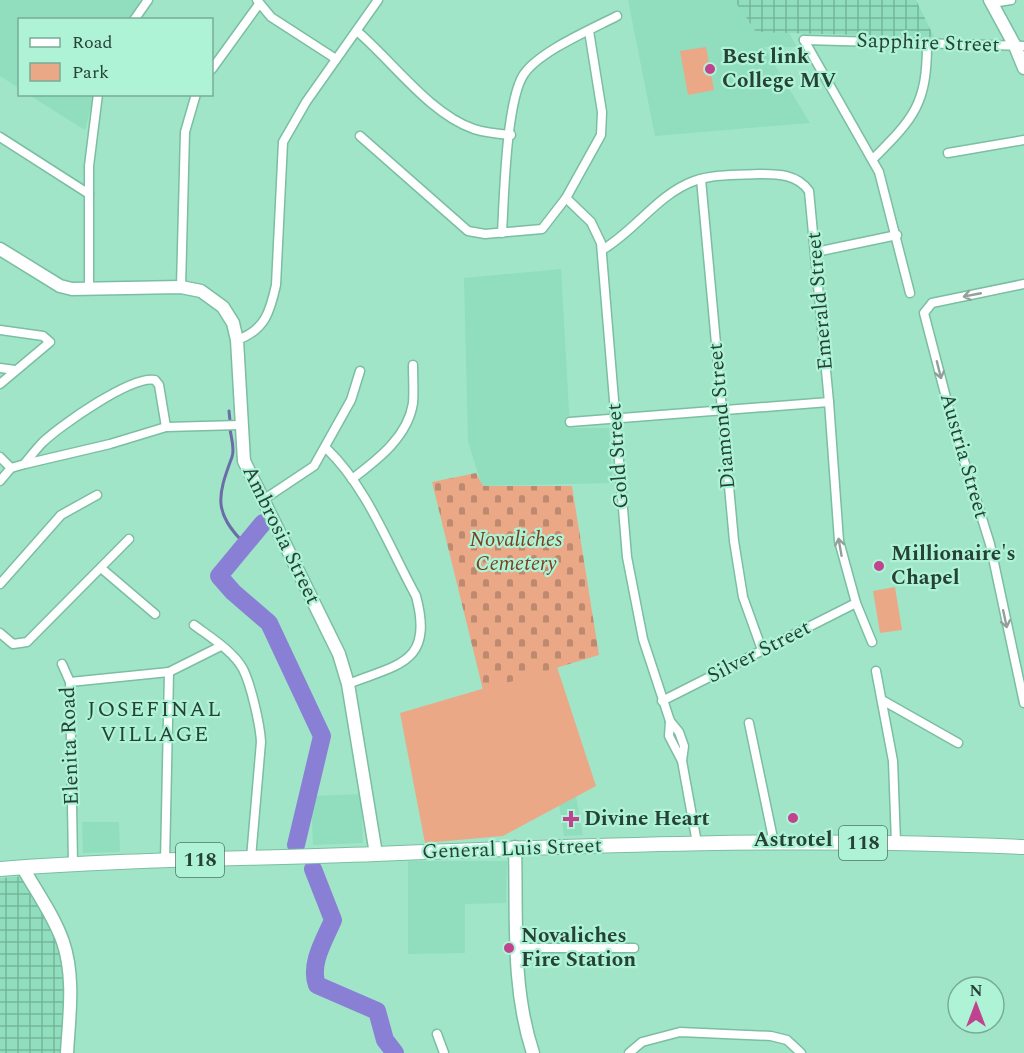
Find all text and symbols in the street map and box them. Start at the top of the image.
legend [18,18,213,96]
street label: Sapphire Street [856,25,1000,61]
text: Road [72,29,113,56]
place label: Best link College MV [722,41,836,97]
text: Park [72,59,109,86]
marker: Best link College MV [703,62,717,76]
street label: Emerald Street [798,230,842,372]
one-way arrow [962,290,982,301]
street label: Diamond Street [700,341,744,491]
one-way arrow [933,360,945,379]
street label: Austria Street [931,390,997,522]
street label: Gold Street [598,402,638,510]
street label: Ambrosia Street [233,460,329,610]
park label: Novaliches Cemetery [470,524,563,580]
one-way arrow [835,537,846,557]
place label: Millionaire's Chapel [891,538,1016,594]
marker: Millionaire's Chapel [872,559,886,573]
one-way arrow [1000,608,1011,628]
street label: Silver Street [701,612,817,692]
street label: Elenita Road [52,686,88,806]
district label: JOSEFINAL VILLAGE [87,693,223,751]
place label: Divine Heart [584,803,710,835]
marker: Divine Heart [562,810,580,828]
marker: Astrotel [786,811,800,825]
place label: Astrotel [754,824,833,856]
road number: 118 [839,826,887,860]
street label: General Luis Street [422,830,602,868]
road number: 118 [176,843,224,877]
place label: Novaliches Fire Station [521,920,636,976]
marker: Novaliches Fire Station [502,941,516,955]
north arrow [946,975,1006,1035]
text: N [969,979,983,1003]

